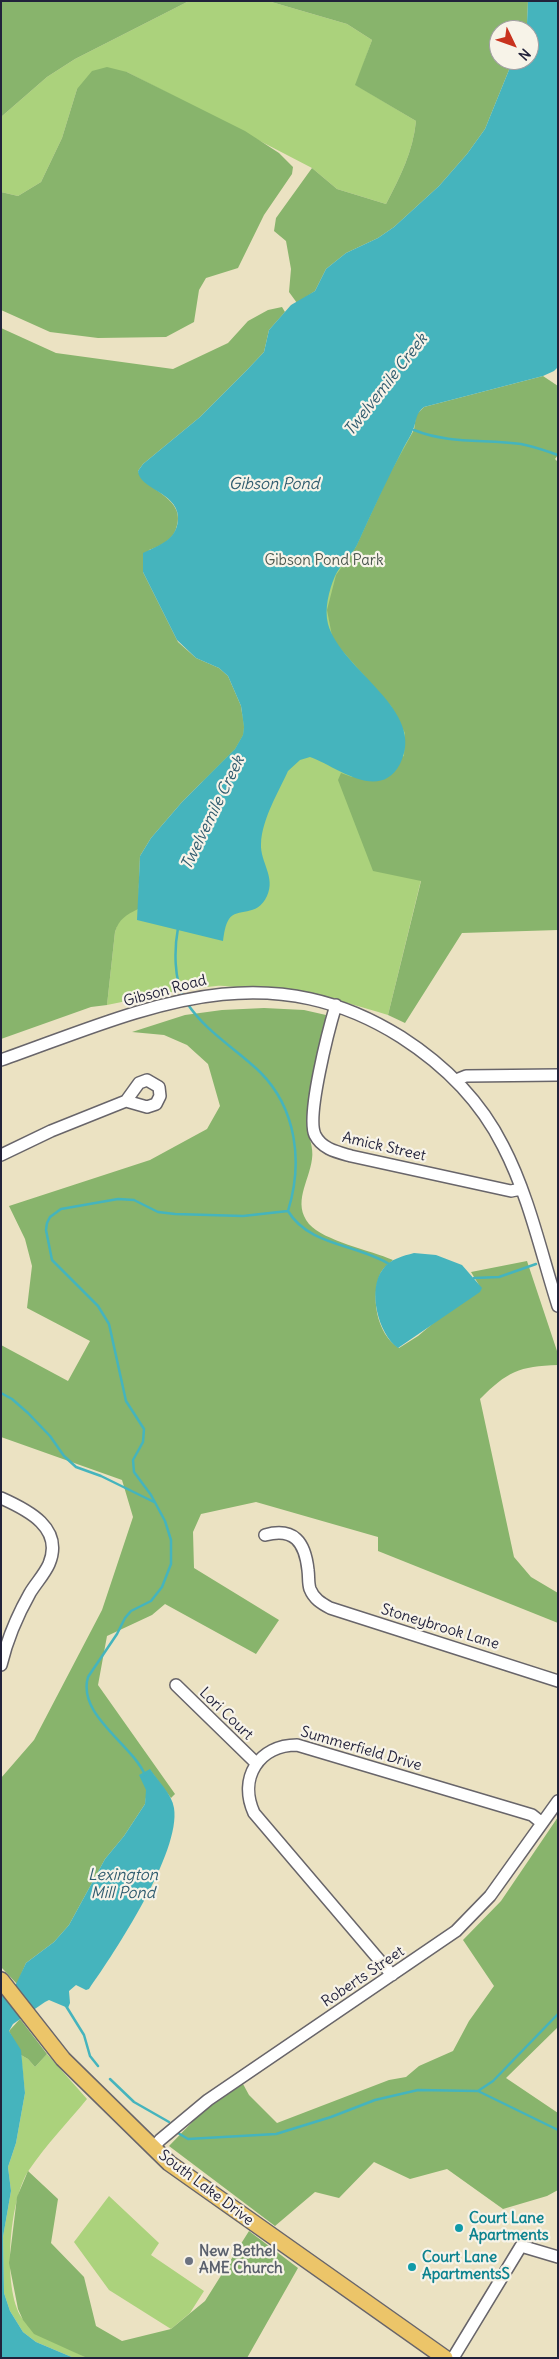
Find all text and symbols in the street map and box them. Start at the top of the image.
north arrow [489,20,539,70]
text: N [514,45,534,64]
water label: Twelvemile Creek [340,330,432,440]
water label: Gibson Pond [229,474,319,494]
park label: Gibson Pond Park [264,552,384,570]
water label: Twelvemile Creek [177,753,249,873]
street label: Gibson Road [122,971,208,1011]
street label: Amick Street [341,1129,427,1165]
street label: Stoneybrook Lane [379,1600,501,1654]
street label: Lori Court [195,1684,257,1744]
street label: Summerfield Drive [298,1723,424,1775]
water label: Lexington Mill Pond [88,1865,158,1903]
street label: Roberts Street [318,1943,408,2011]
street label: South Lake Drive [155,2146,257,2230]
place label: Court Lane Apartments [469,2210,549,2245]
marker: Court Lane Apartments [453,2222,465,2234]
place label: New Bethel AME Church [199,2243,283,2278]
place label: Court Lane ApartmentsS [422,2249,510,2284]
marker: New Bethel AME Church [183,2255,195,2267]
marker: Court Lane ApartmentsS [406,2261,418,2273]

